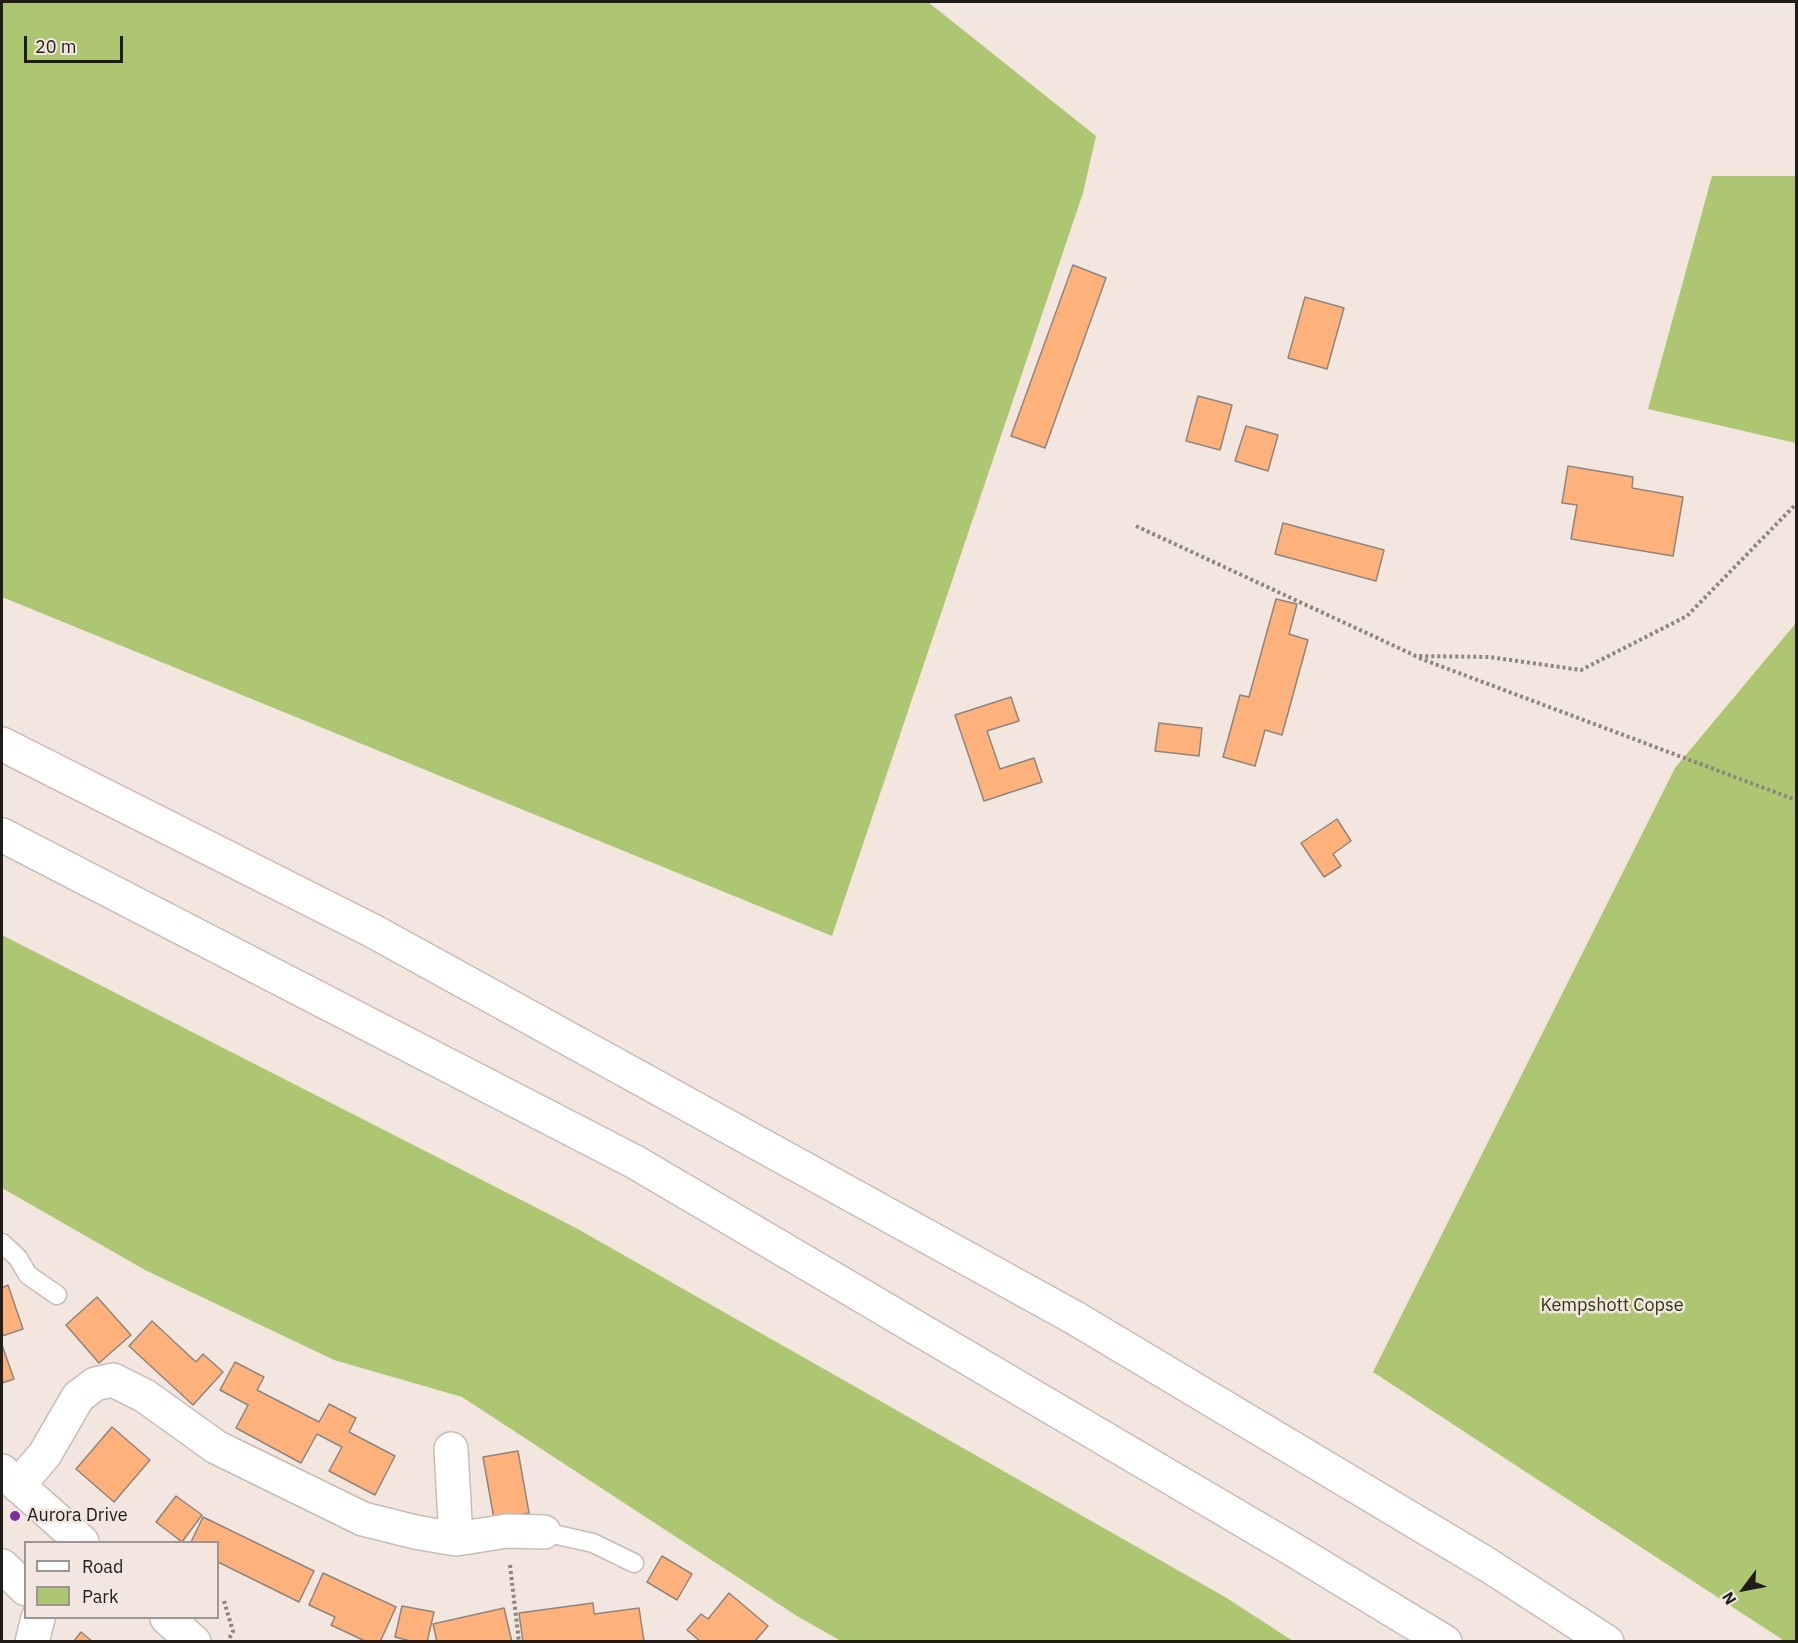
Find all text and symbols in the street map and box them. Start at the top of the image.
scale bar [27,24,126,62]
text: 20 m [35,35,77,58]
park label: Kempshott Copse [1540,1295,1684,1317]
place label: Aurora Drive [27,1505,128,1527]
marker: Aurora Drive [8,1509,22,1523]
legend [24,1541,219,1619]
text: Road [82,1555,123,1578]
north arrow [1714,1559,1774,1619]
text: Park [82,1585,118,1608]
text: N [1717,1588,1740,1609]

